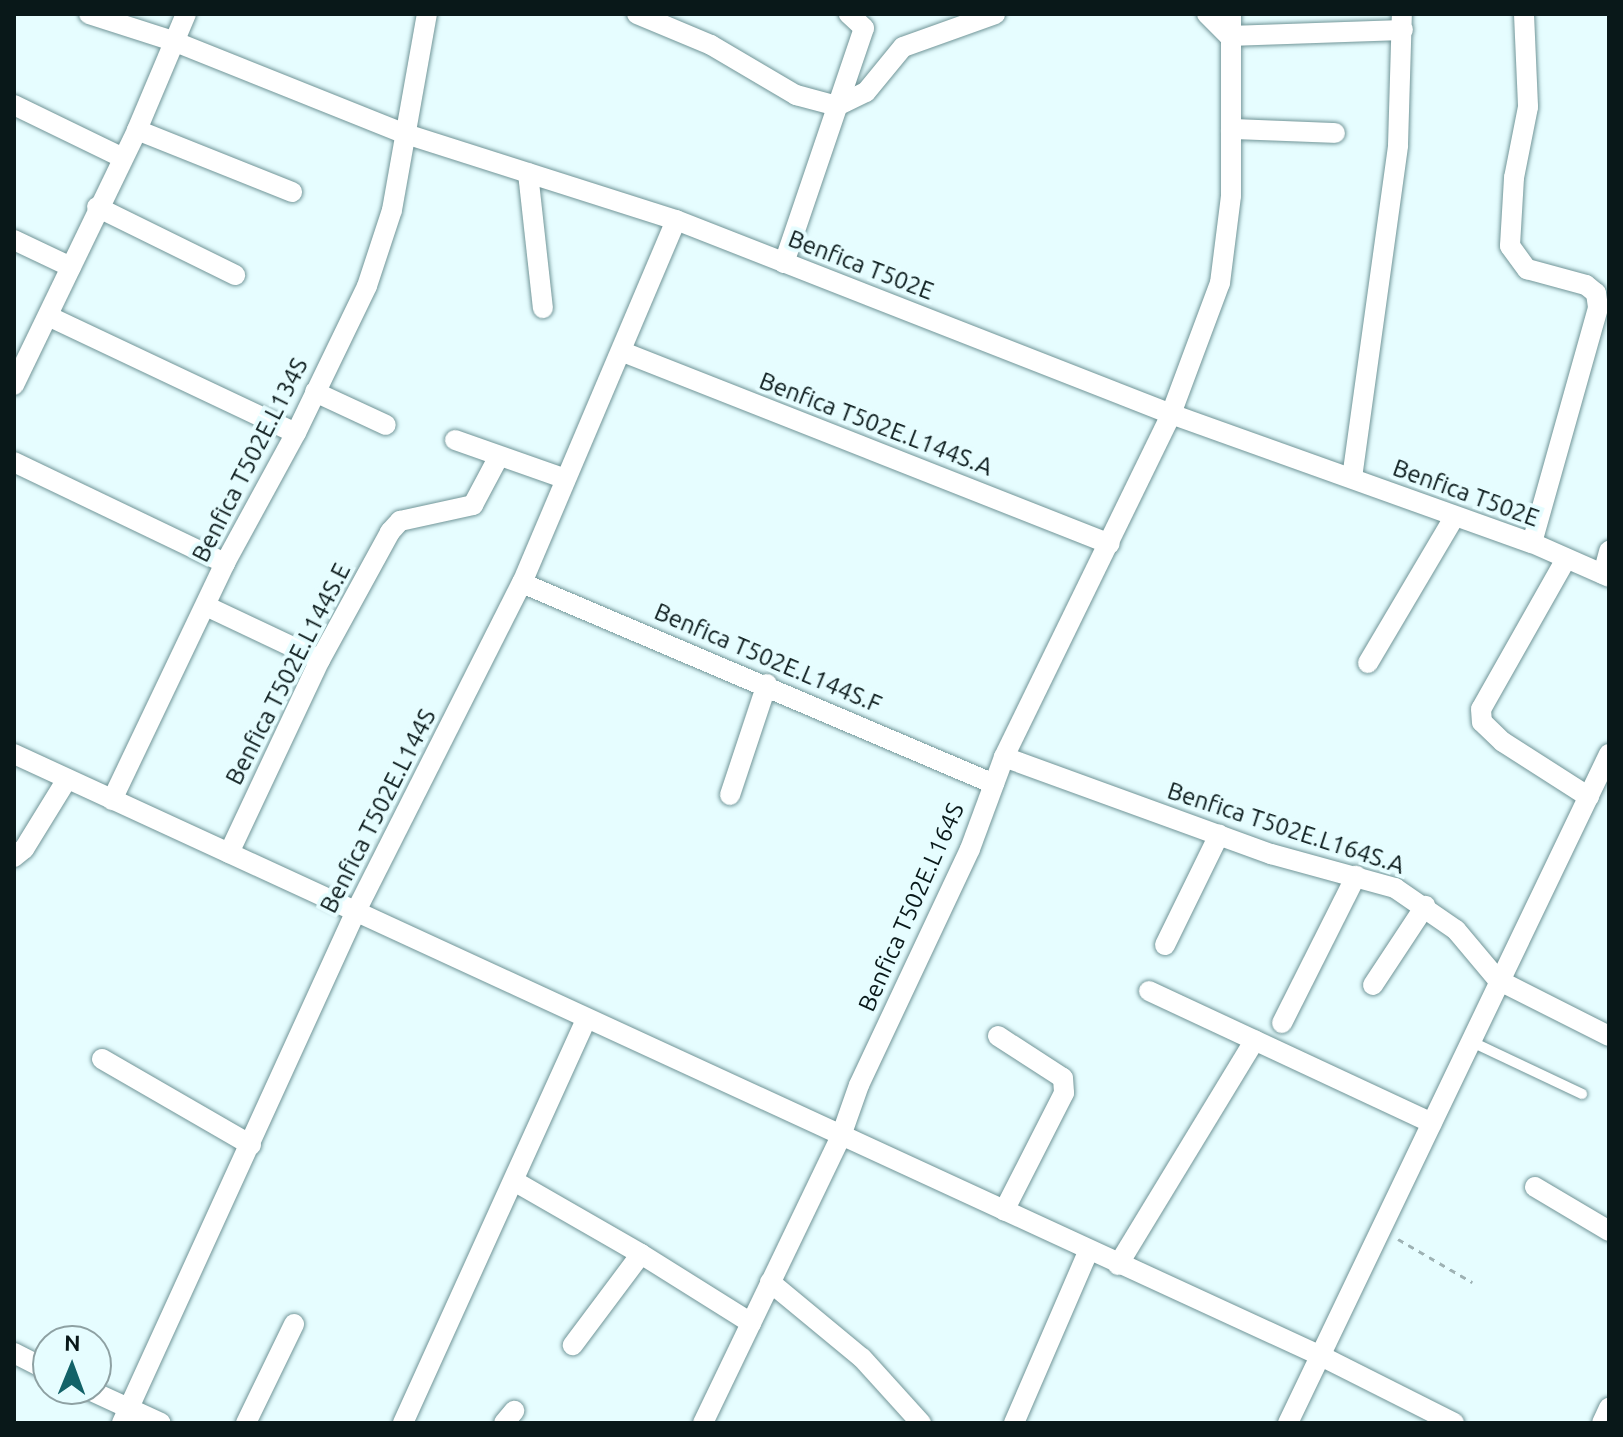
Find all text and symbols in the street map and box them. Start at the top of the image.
street label: Benfica T502E [784,224,938,306]
street label: Benfica T502E.L134S [186,353,314,567]
street label: Benfica T502E.L144S.A [755,366,997,482]
street label: Benfica T502E [1389,453,1543,533]
street label: Benfica T502E.L144S.E [220,558,356,790]
street label: Benfica T502E.L144S.F [650,597,886,719]
street label: Benfica T502E.L144S [314,704,442,918]
street label: Benfica T502E.L164S.A [1164,776,1408,880]
street label: Benfica T502E.L164S [852,798,970,1016]
north arrow [32,1325,112,1405]
text: N [64,1330,81,1355]

